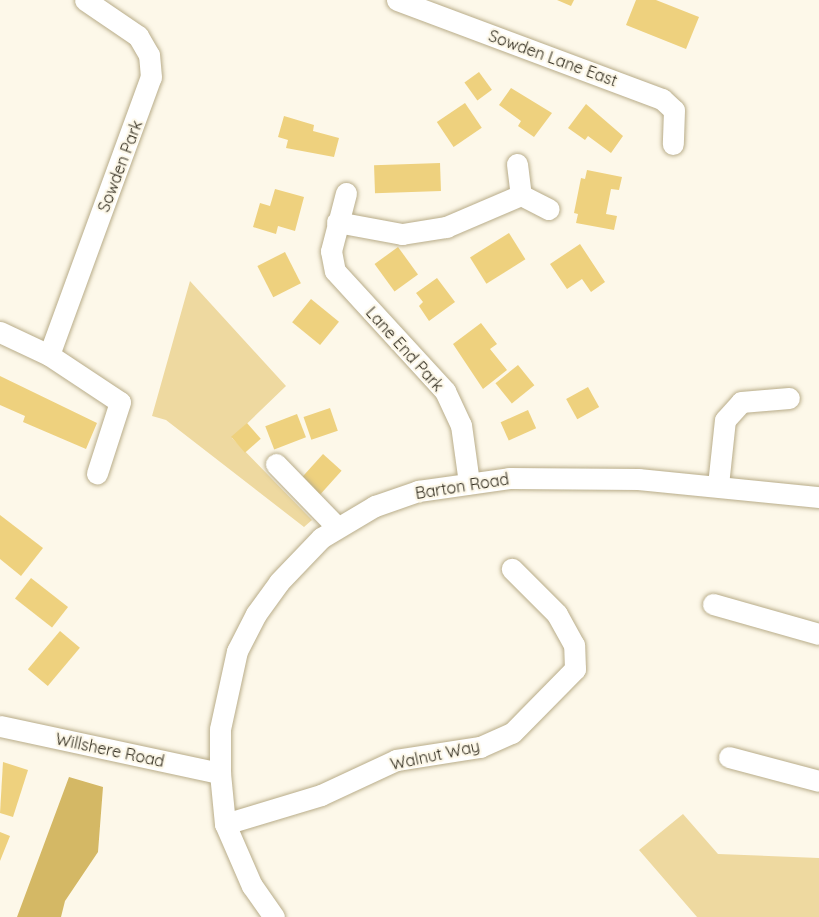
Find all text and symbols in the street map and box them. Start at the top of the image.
street label: Sowden Lane East [486,26,620,90]
street label: Sowden Park [94,117,146,215]
street label: Lane End Park [362,303,448,395]
street label: Barton Road [414,469,510,503]
street label: Willshere Road [54,729,166,771]
street label: Walnut Way [389,736,481,774]

